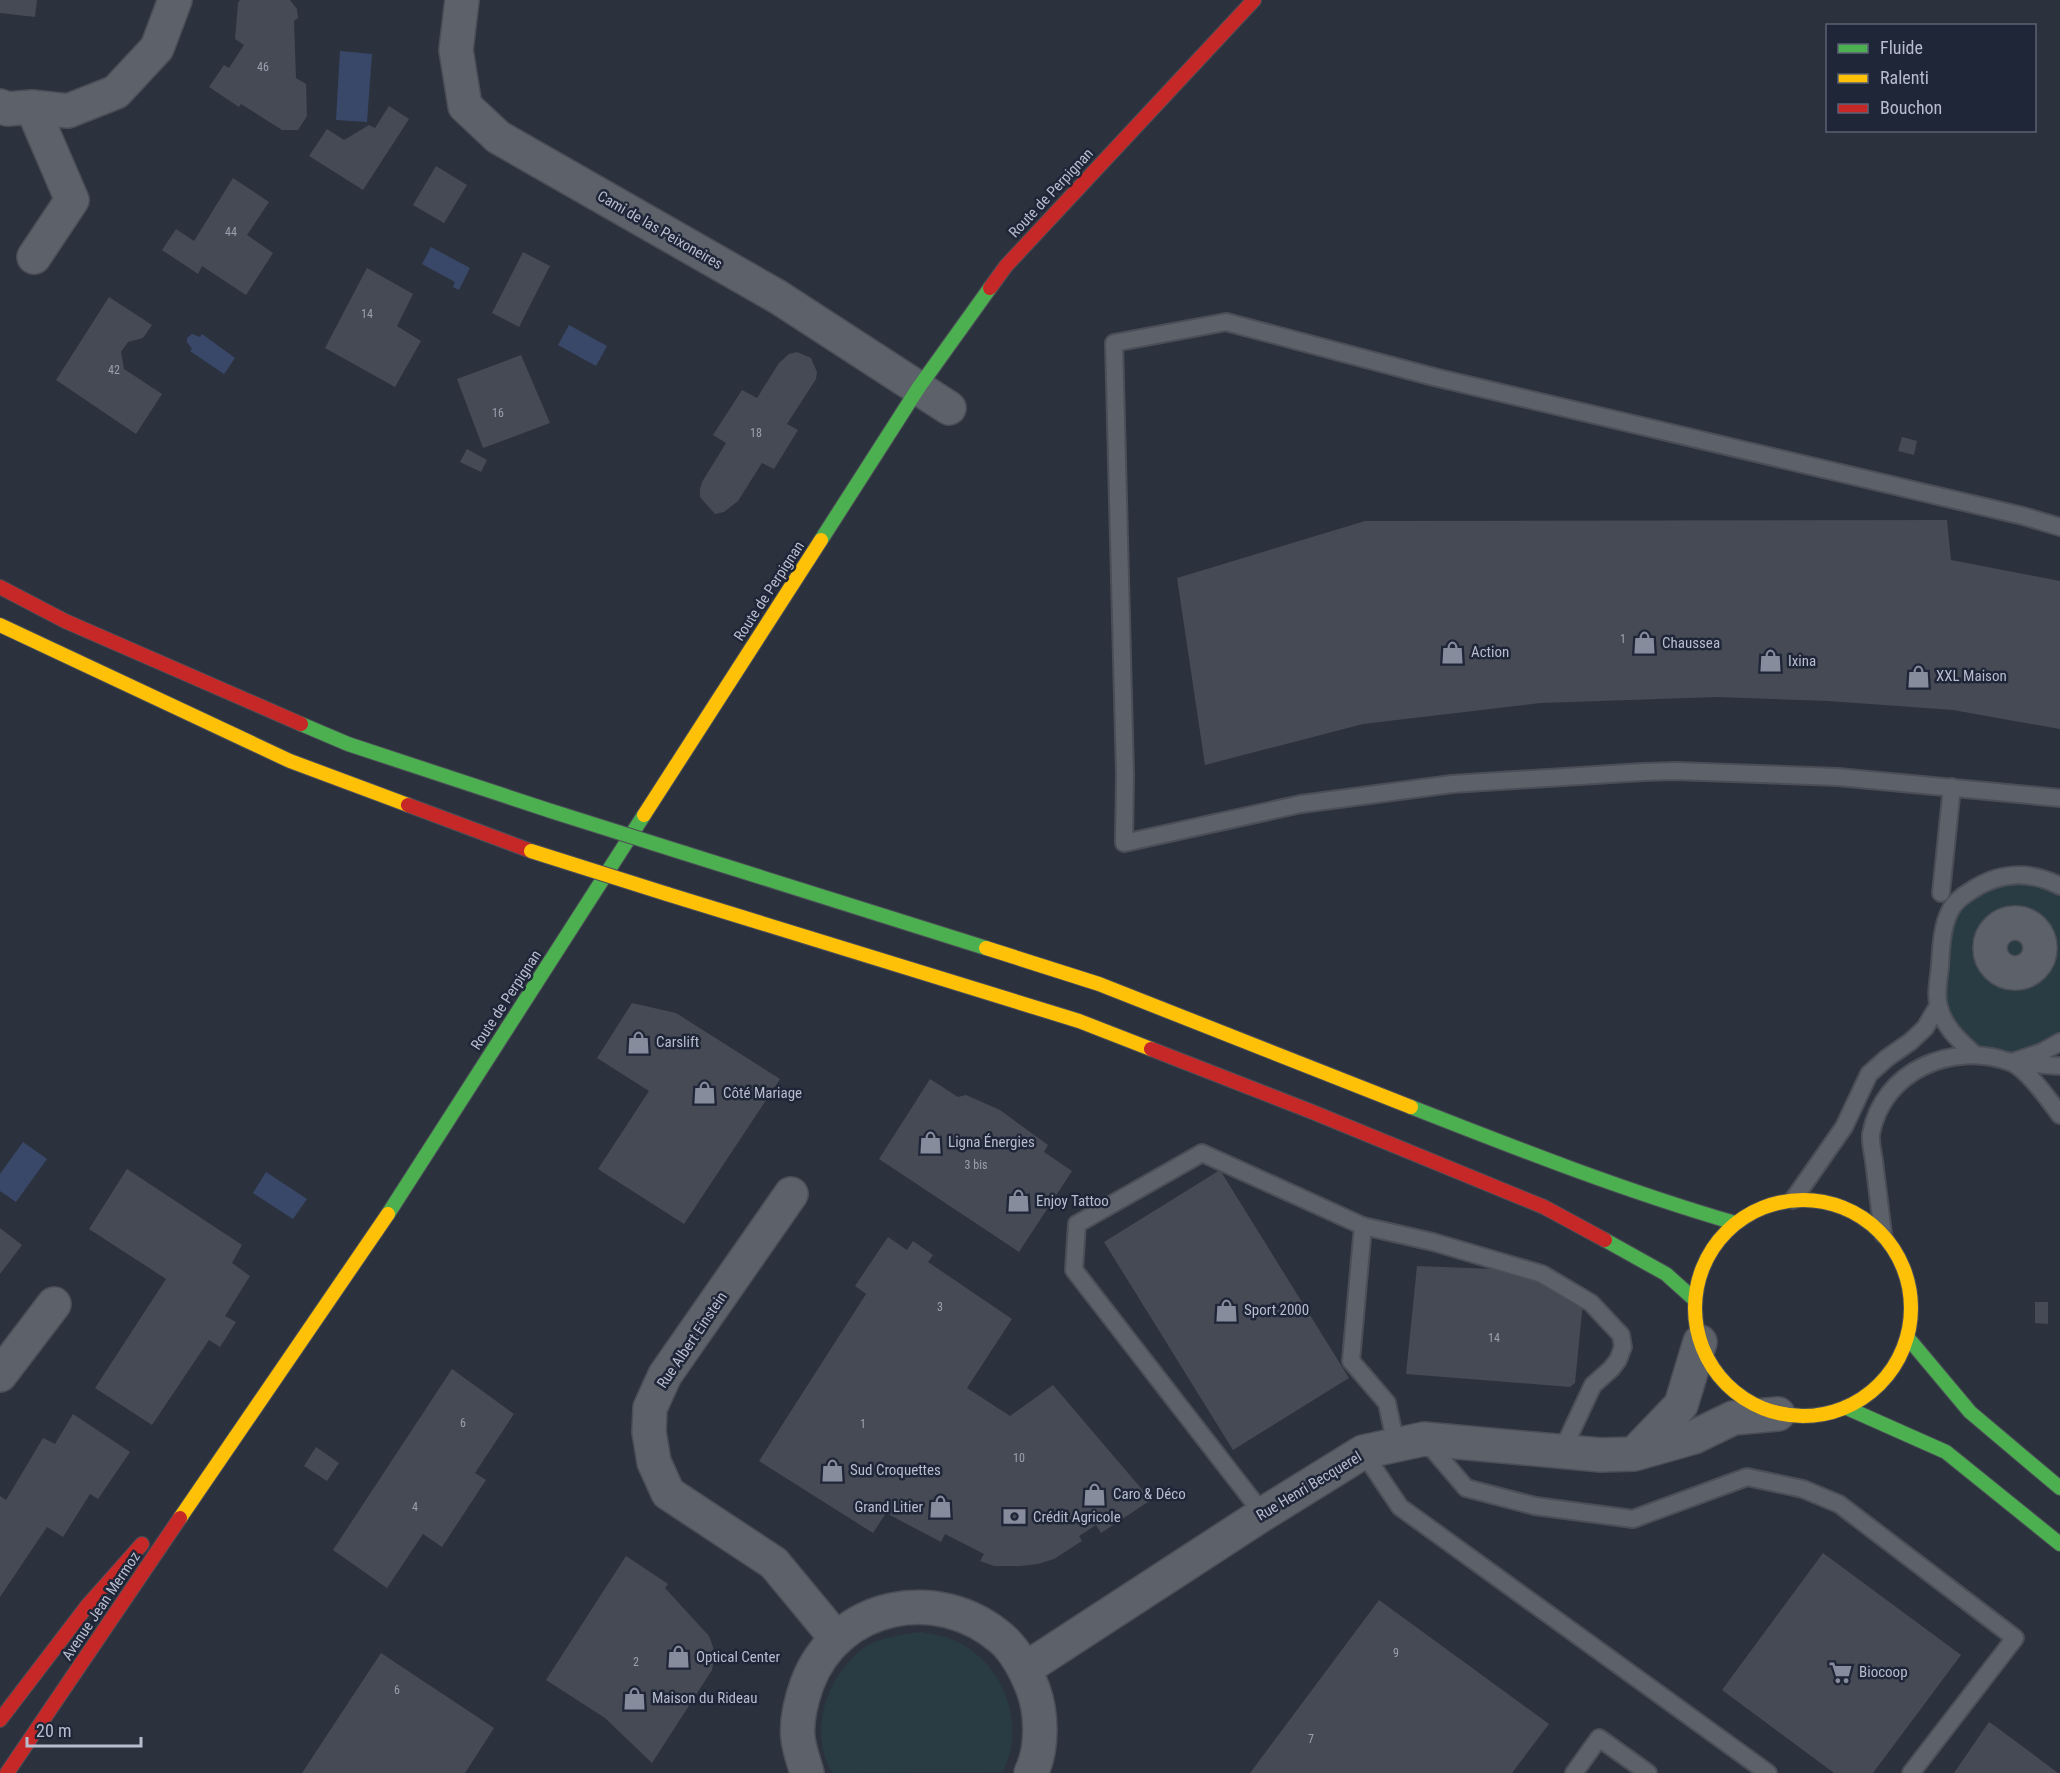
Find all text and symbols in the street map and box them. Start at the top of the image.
legend [1826,24,2036,132]
text: Fluide [1880,37,1923,58]
house number: 46 [257,60,269,74]
text: Ralenti [1880,67,1929,88]
text: Bouchon [1880,97,1942,118]
street label: Route de Perpignan [1005,145,1097,241]
street label: Cami de las Peixoneires [594,187,726,273]
house number: 44 [225,225,237,239]
house number: 14 [361,307,373,321]
house number: 42 [108,363,120,377]
house number: 16 [492,406,504,420]
house number: 18 [750,426,762,440]
street label: Route de Perpignan [730,538,808,644]
shop icon: Chaussea [1631,630,1657,656]
house number: 1 [1620,632,1626,646]
place label: Chaussea [1662,634,1720,652]
shop icon: Action [1440,639,1466,665]
place label: Action [1471,643,1509,661]
shop icon: Ixina [1757,648,1783,674]
place label: Ixina [1788,652,1816,670]
shop icon: XXL Maison [1905,663,1931,689]
place label: XXL Maison [1936,667,2007,685]
street label: Route de Perpignan [467,947,545,1053]
shop icon: Carslift [625,1029,651,1055]
place label: Carslift [656,1033,699,1051]
shop icon: Côté Mariage [692,1080,718,1106]
place label: Côté Mariage [723,1084,802,1102]
shop icon: Ligna Énergies [917,1129,943,1155]
place label: Ligna Énergies [948,1133,1035,1151]
house number: 3 bis [965,1158,987,1172]
shop icon: Enjoy Tattoo [1005,1188,1031,1214]
place label: Enjoy Tattoo [1036,1192,1109,1210]
street label: Rue Albert Einstein [653,1288,731,1392]
shop icon: Sport 2000 [1213,1297,1239,1323]
house number: 3 [937,1300,943,1314]
place label: Sport 2000 [1244,1301,1309,1319]
house number: 14 [1488,1331,1500,1345]
house number: 6 [460,1416,466,1430]
house number: 1 [860,1417,866,1431]
street label: Rue Henri Becquerel [1253,1447,1365,1525]
house number: 10 [1013,1451,1025,1465]
shop icon: Sud Croquettes [819,1457,845,1483]
place label: Sud Croquettes [850,1461,941,1479]
shop icon: Caro & Déco [1082,1481,1108,1507]
place label: Caro & Déco [1113,1485,1186,1503]
shop icon: Grand Litier [928,1494,954,1520]
place label: Grand Litier [854,1498,923,1516]
house number: 4 [412,1500,418,1514]
bank icon: Crédit Agricole [1002,1504,1028,1530]
place label: Crédit Agricole [1033,1508,1121,1526]
street label: Avenue Jean Mermoz [58,1548,144,1664]
shop icon: Optical Center [665,1644,691,1670]
house number: 9 [1393,1646,1399,1660]
place label: Optical Center [696,1648,781,1666]
house number: 2 [633,1655,639,1669]
supermarket icon: Biocoop [1828,1659,1854,1685]
place label: Biocoop [1859,1663,1908,1681]
house number: 6 [394,1683,400,1697]
shop icon: Maison du Rideau [621,1685,647,1711]
place label: Maison du Rideau [652,1689,757,1707]
scale bar [27,1710,141,1748]
text: 20 m [36,1720,71,1741]
house number: 7 [1308,1732,1314,1746]

